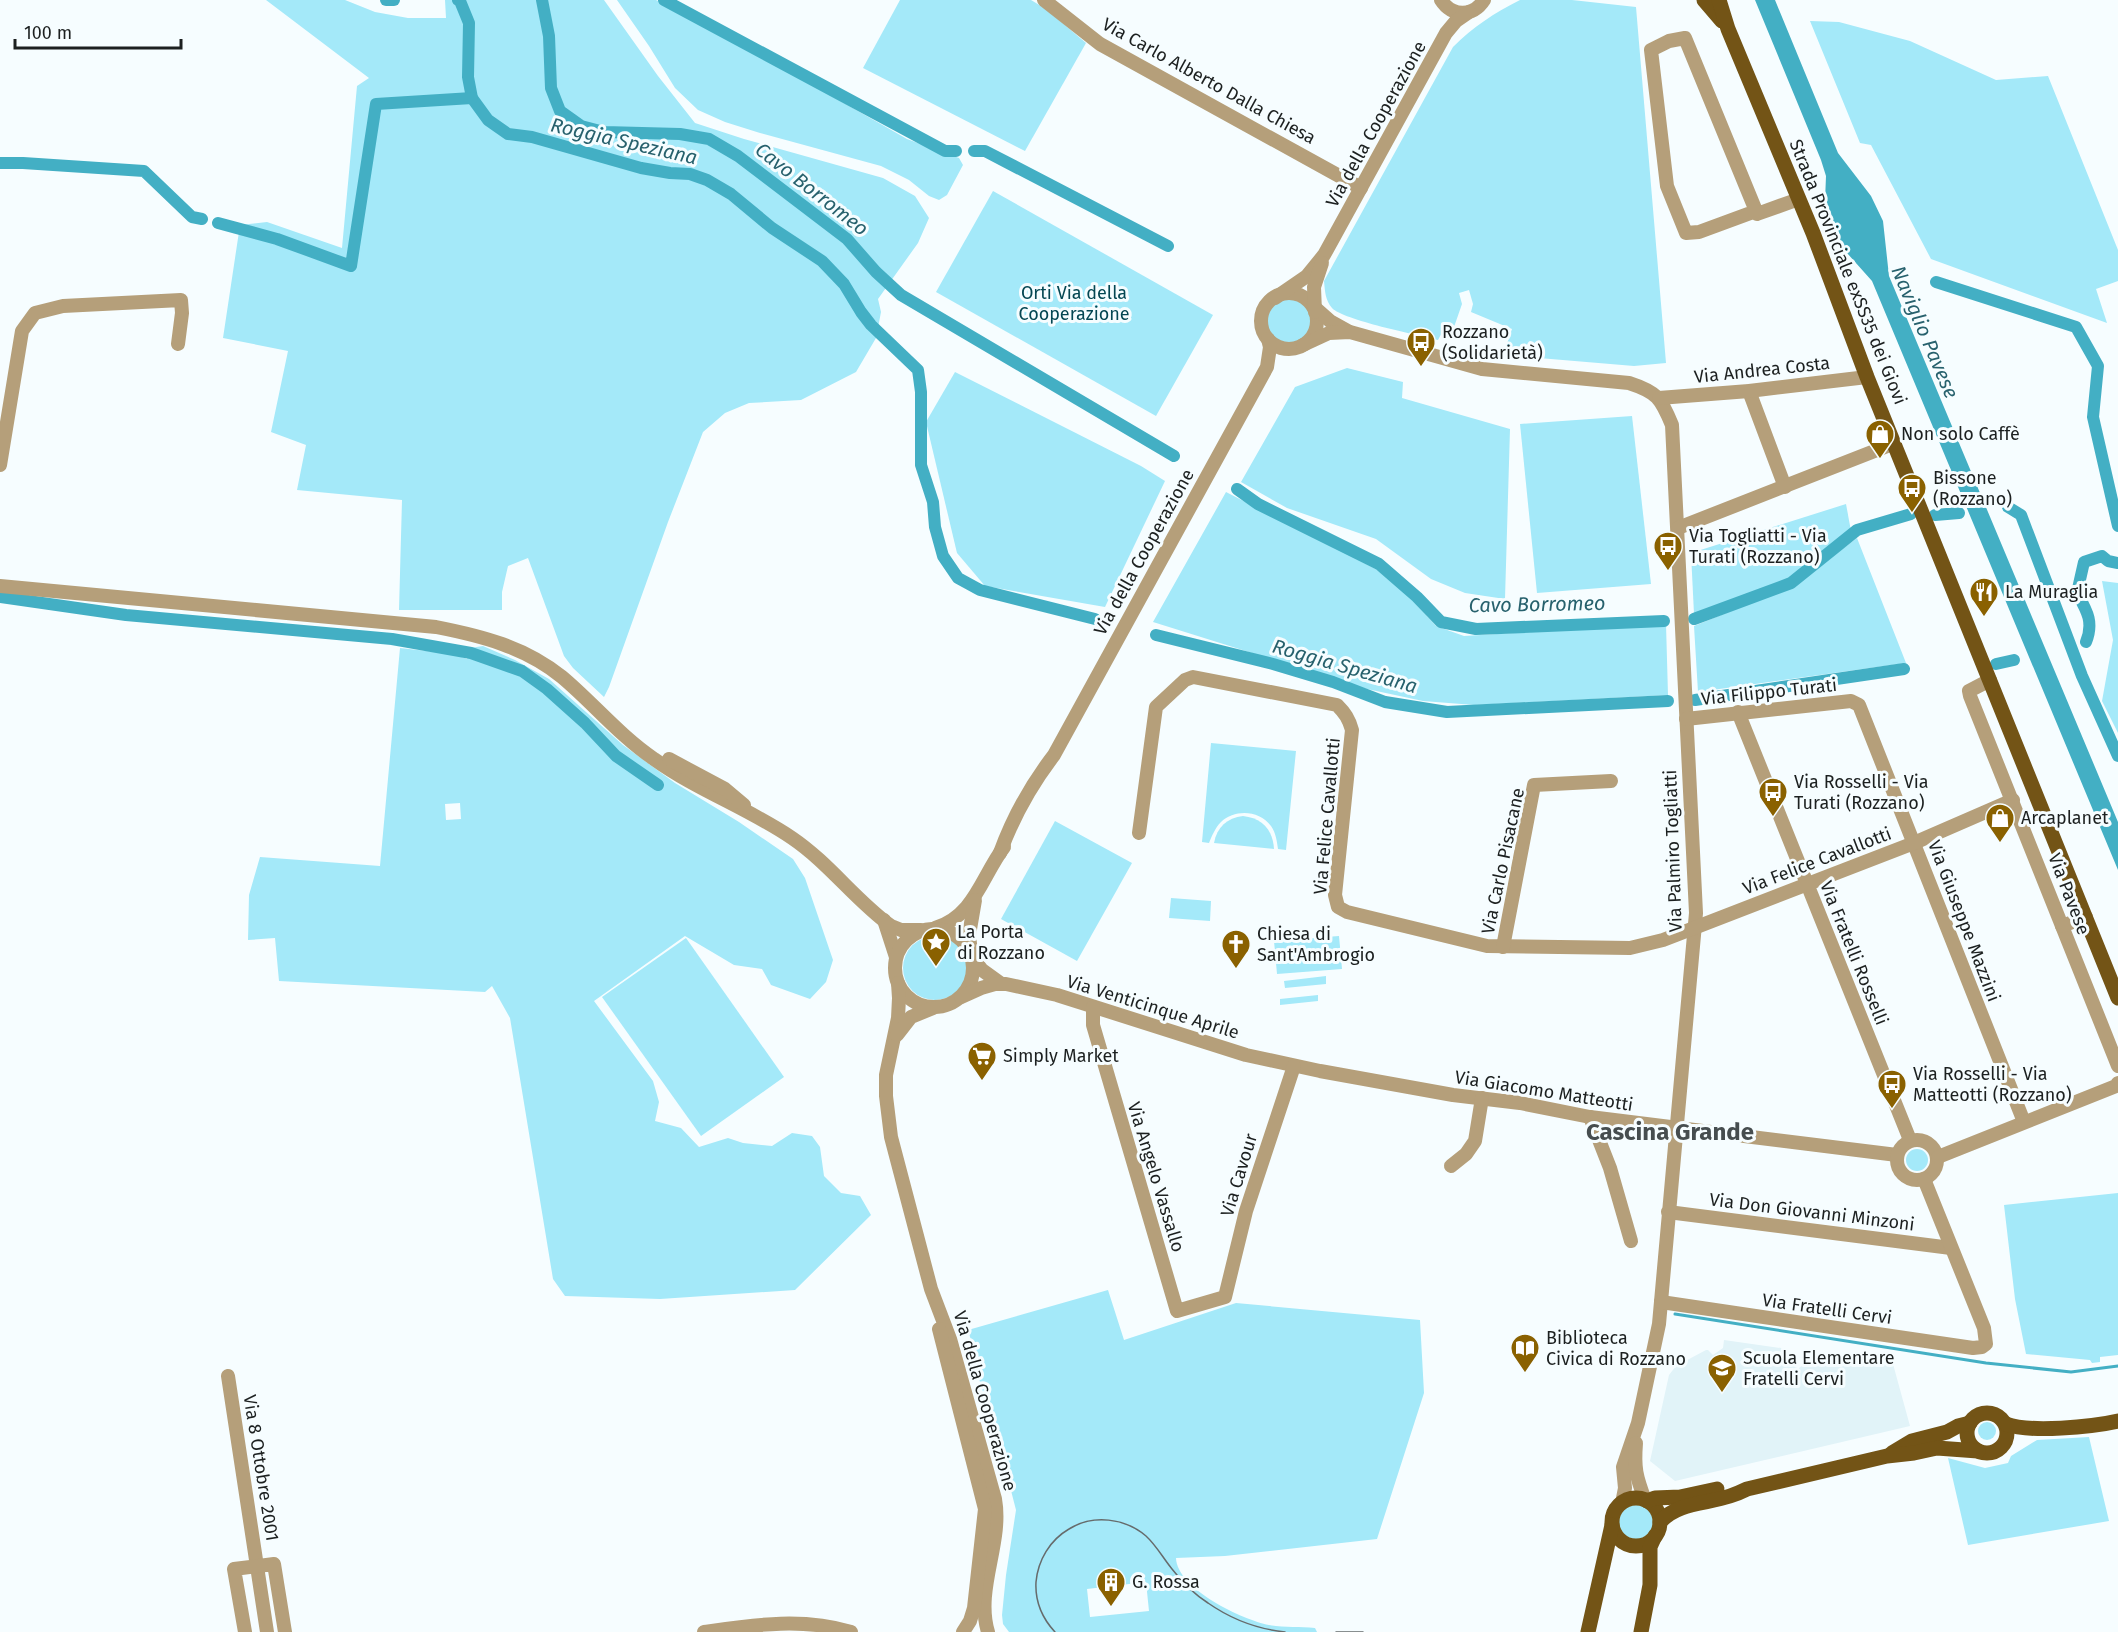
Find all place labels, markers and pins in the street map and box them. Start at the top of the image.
place label: Rozzano (Solidarietà) [1442,321,1543,364]
bus stop icon: Rozzano (Solidarietà) [1405,326,1437,368]
shop icon: Non solo Caffè [1864,418,1896,460]
place label: Non solo Caffè [1901,423,2020,445]
place label: Bissone (Rozzano) [1933,467,2012,510]
bus stop icon: Bissone (Rozzano) [1896,472,1928,514]
place label: Via Togliatti - Via Turati (Rozzano) [1689,525,1827,568]
bus stop icon: Via Togliatti - Via Turati (Rozzano) [1652,530,1684,572]
restaurant icon: La Muraglia [1968,576,2000,618]
place label: La Muraglia [2005,581,2098,603]
place label: Via Rosselli - Via Turati (Rozzano) [1794,771,1929,814]
bus stop icon: Via Rosselli - Via Turati (Rozzano) [1757,776,1789,818]
shop icon: Arcaplanet [1984,802,2016,844]
place label: Arcaplanet [2021,807,2109,829]
place label: La Porta di Rozzano [957,921,1045,964]
place label: Chiesa di Sant'Ambrogio [1257,923,1375,966]
place icon: La Porta di Rozzano [920,926,952,968]
church icon: Chiesa di Sant'Ambrogio [1220,928,1252,970]
supermarket icon: Simply Market [966,1040,998,1082]
place label: Simply Market [1003,1045,1119,1067]
place label: Via Rosselli - Via Matteotti (Rozzano) [1913,1063,2072,1106]
bus stop icon: Via Rosselli - Via Matteotti (Rozzano) [1876,1068,1908,1110]
place label: Biblioteca Civica di Rozzano [1546,1327,1686,1370]
library icon: Biblioteca Civica di Rozzano [1509,1332,1541,1374]
place label: Scuola Elementare Fratelli Cervi [1743,1347,1895,1390]
school or university icon: Scuola Elementare Fratelli Cervi [1706,1352,1738,1394]
building icon: G. Rossa [1095,1566,1127,1608]
place label: G. Rossa [1132,1571,1200,1593]

